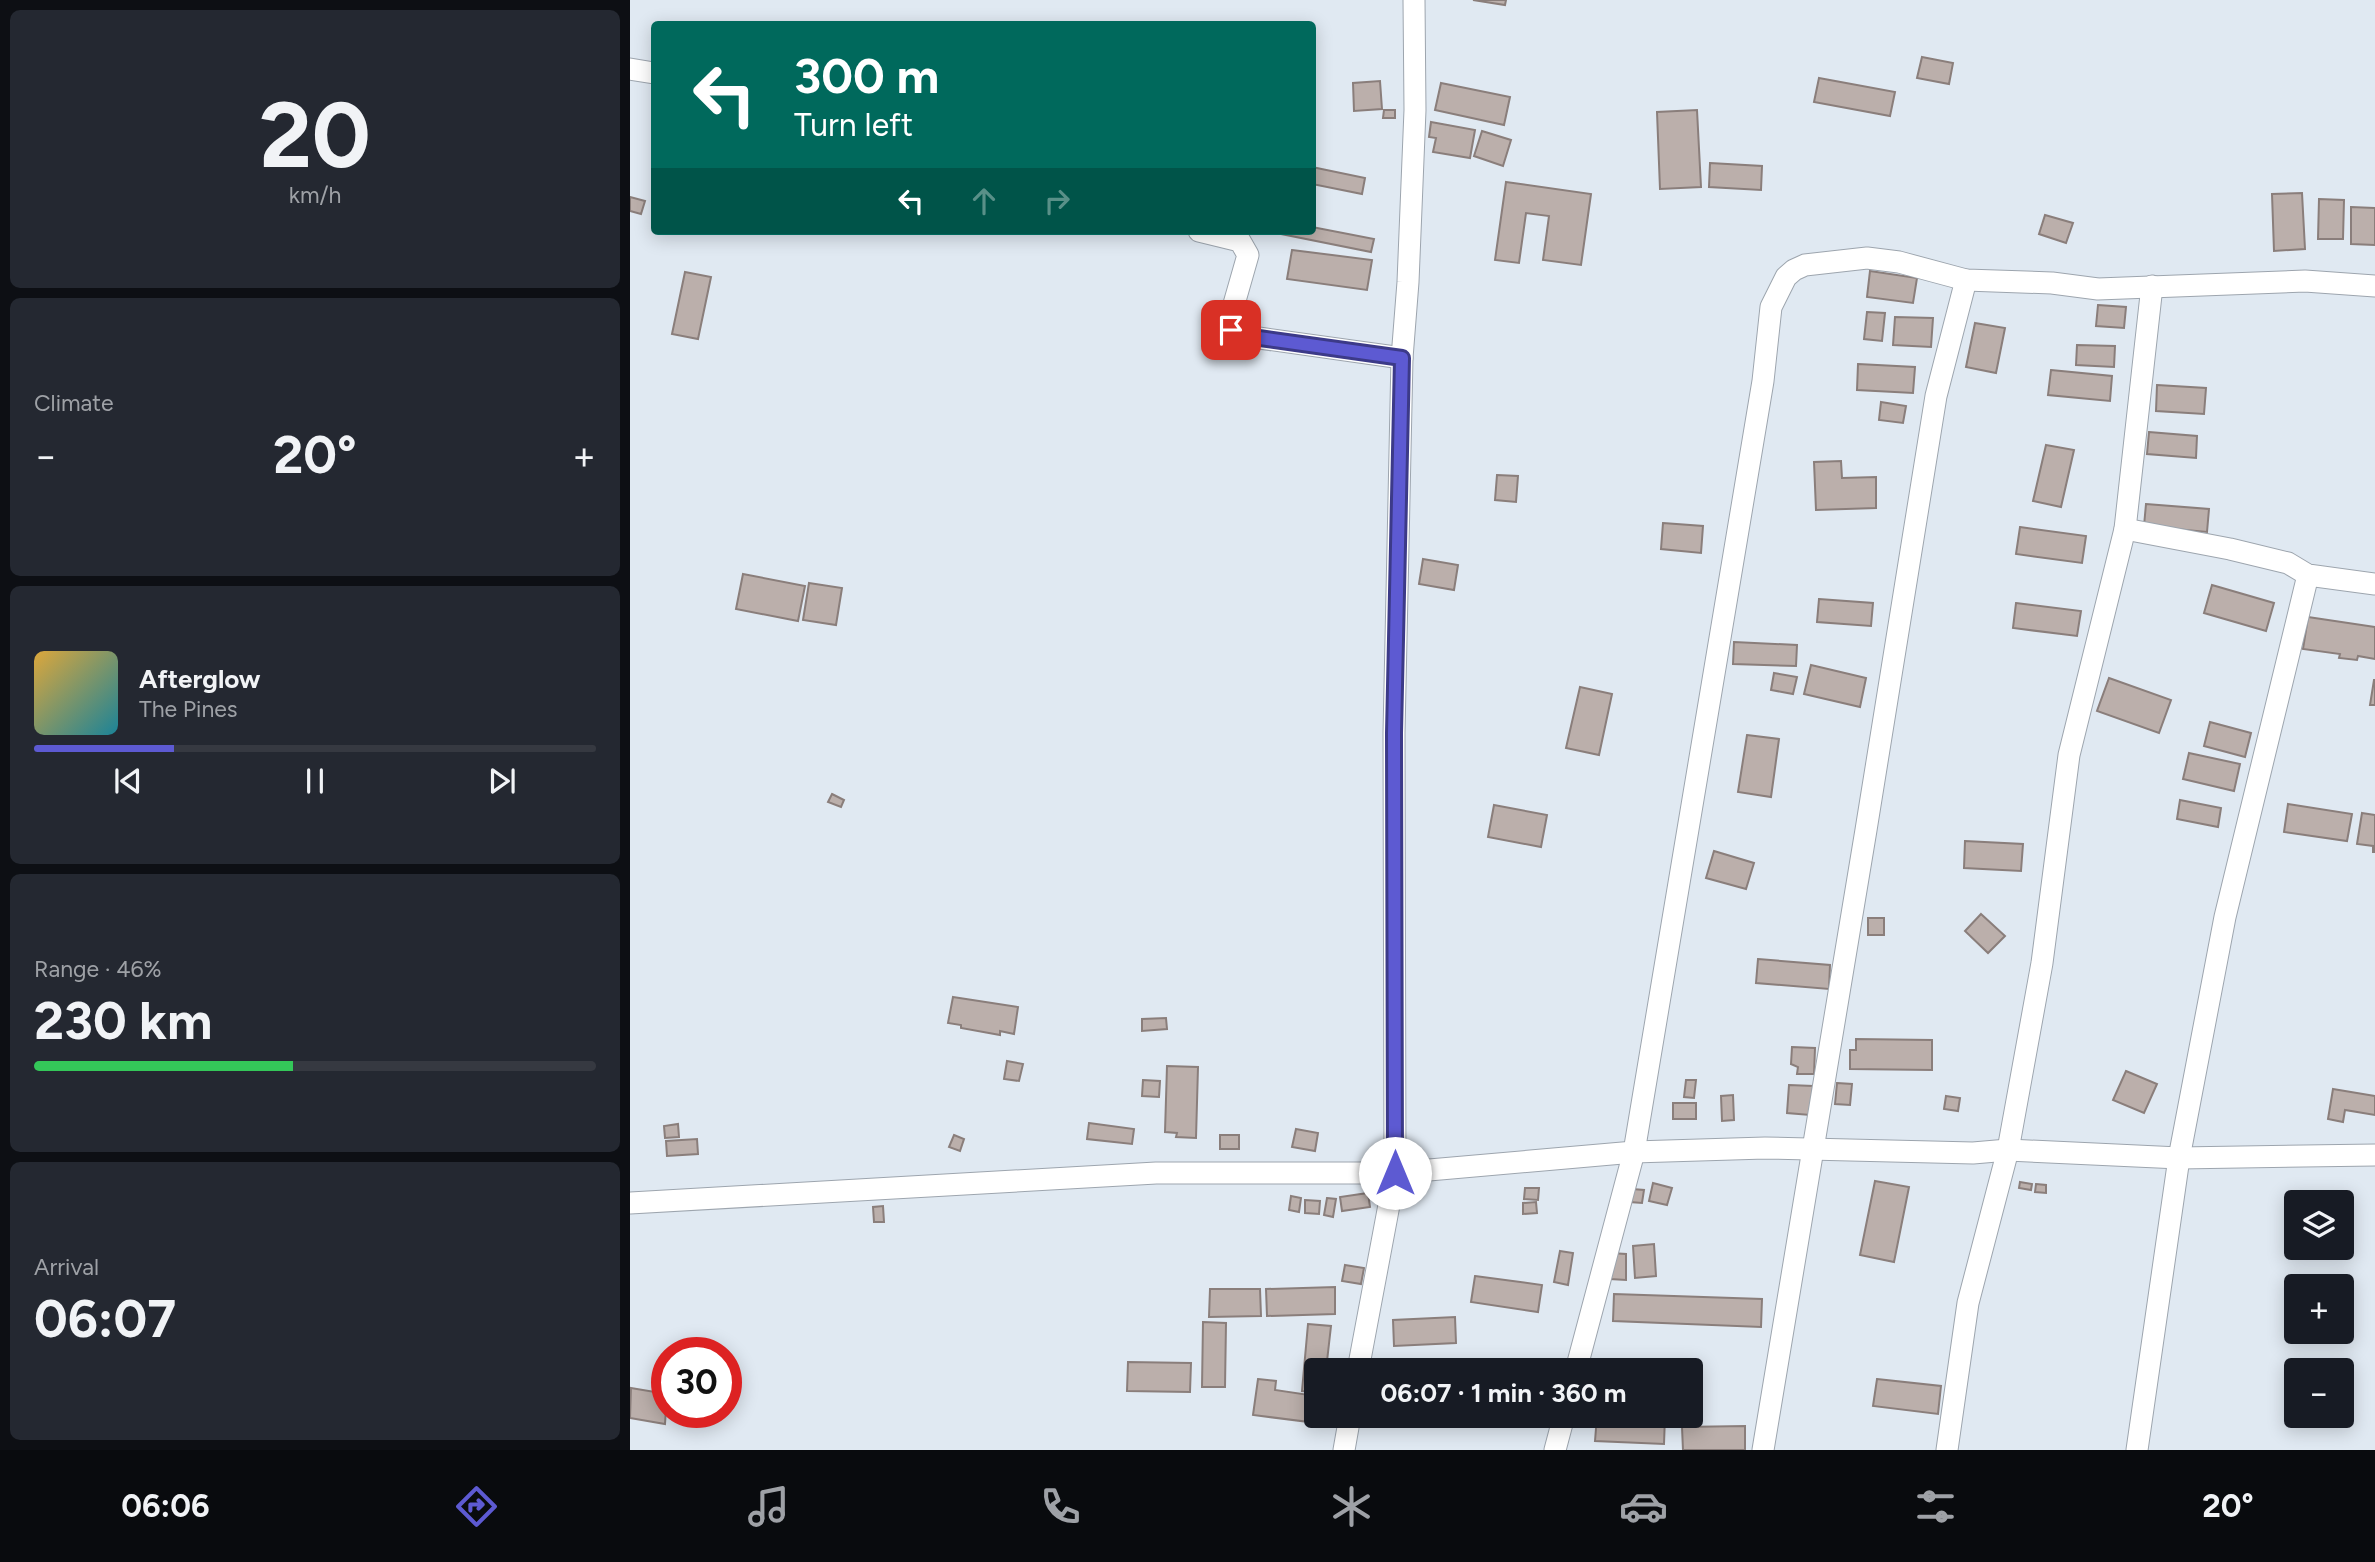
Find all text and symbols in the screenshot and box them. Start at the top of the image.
text: 300 m [794,46,939,105]
icon: left [679,49,770,140]
text: 20 [259,81,371,190]
text: Turn left [794,106,913,144]
text: km/h [289,181,341,209]
icon: left [892,182,930,220]
icon: ahead [965,182,1003,220]
icon: right [1038,182,1076,220]
pin [1201,300,1261,360]
icon: arrive [1212,311,1250,349]
text: Climate [34,389,113,417]
text: 20° [273,424,357,486]
text: − [34,433,58,479]
text: + [572,433,596,479]
text: Afterglow [139,663,261,695]
text: The Pines [139,695,238,723]
icon: previous [109,762,147,800]
icon: pause [296,762,334,800]
icon: next [483,762,521,800]
text: Range · 46% [34,955,162,983]
text: 230 km [34,990,212,1052]
position arrow [1358,1136,1432,1210]
map controls [2284,1190,2354,1428]
button: layers [2284,1190,2354,1260]
text: Arrival [34,1253,99,1281]
button: + [2284,1274,2354,1344]
text: 06:07 [34,1288,176,1350]
speed limit sign: 30 [651,1337,742,1428]
button: − [2284,1358,2354,1428]
text: 06:07 · 1 min · 360 m [1381,1377,1627,1409]
icon: directions [452,1482,501,1531]
icon: music [744,1482,793,1531]
icon: phone [1036,1482,1085,1531]
icon: climate [1327,1482,1376,1531]
icon: car [1619,1482,1668,1531]
icon: filters [1911,1482,1960,1531]
text: 06:06 [121,1487,210,1525]
text: 20° [2202,1487,2254,1525]

